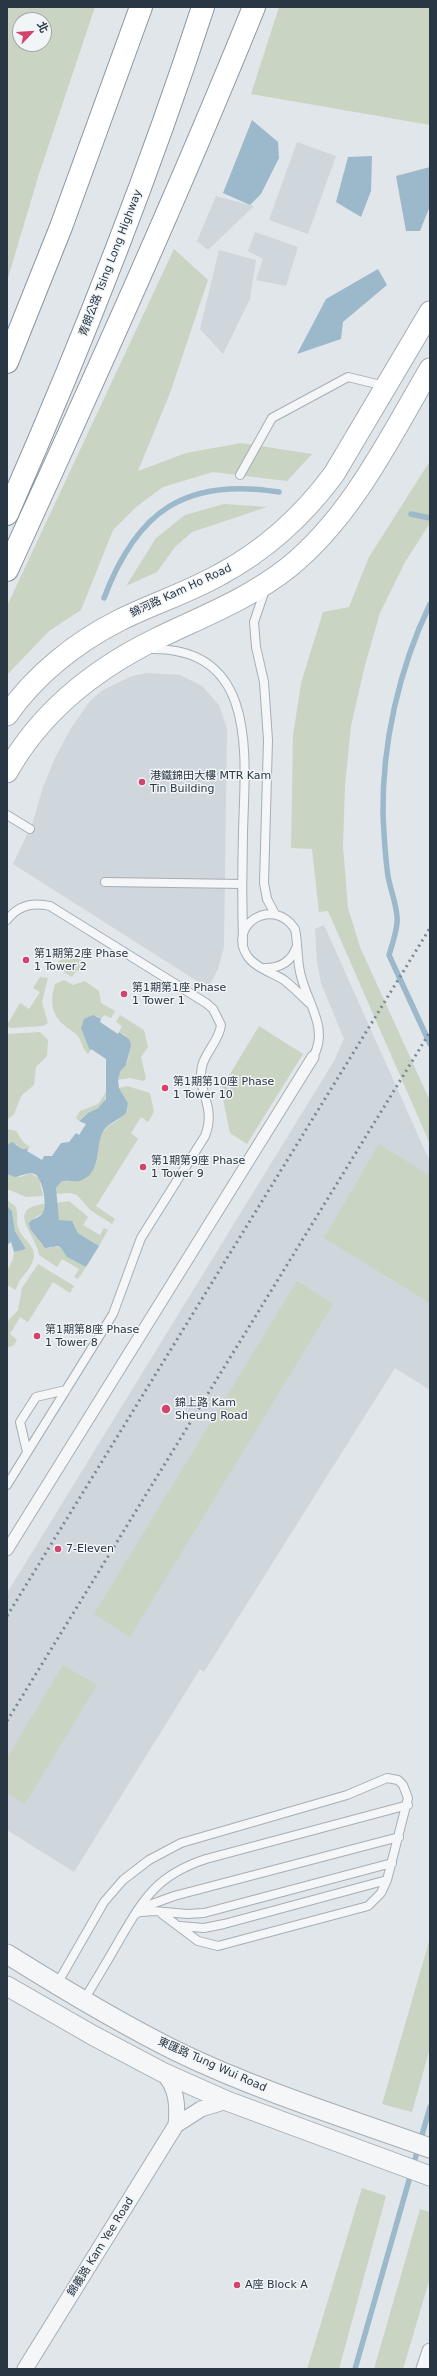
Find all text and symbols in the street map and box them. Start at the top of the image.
north arrow [12,12,52,52]
text: 北 [34,19,51,35]
street label: 青朗公路 Tsing Long Highway [77,188,145,338]
street label: 錦河路 Kam Ho Road [128,562,234,620]
place label: 港鐵錦田大樓 MTR Kam Tin Building [150,769,271,795]
marker: 港鐵錦田大樓 MTR Kam Tin Building [137,777,147,787]
place label: 第1期第2座 Phase 1 Tower 2 [34,947,128,973]
marker: 第1期第2座 Phase 1 Tower 2 [21,955,31,965]
place label: 第1期第1座 Phase 1 Tower 1 [132,981,226,1007]
marker: 第1期第1座 Phase 1 Tower 1 [119,989,129,999]
place label: 第1期第10座 Phase 1 Tower 10 [173,1075,274,1101]
marker: 第1期第10座 Phase 1 Tower 10 [160,1083,170,1093]
place label: 第1期第9座 Phase 1 Tower 9 [151,1154,245,1180]
marker: 第1期第9座 Phase 1 Tower 9 [138,1162,148,1172]
place label: 第1期第8座 Phase 1 Tower 8 [45,1323,139,1349]
marker: 第1期第8座 Phase 1 Tower 8 [32,1331,42,1341]
place label: 錦上路 Kam Sheung Road [175,1396,248,1422]
marker: 錦上路 Kam Sheung Road [160,1403,172,1415]
place label: 7-Eleven [66,1542,114,1556]
marker: 7-Eleven [53,1544,63,1554]
street label: 東匯路 Tung Wui Road [156,2035,268,2095]
street label: 錦義路 Kam Yee Road [65,2195,137,2299]
place label: A座 Block A [245,2278,308,2292]
marker: A座 Block A [232,2280,242,2290]

